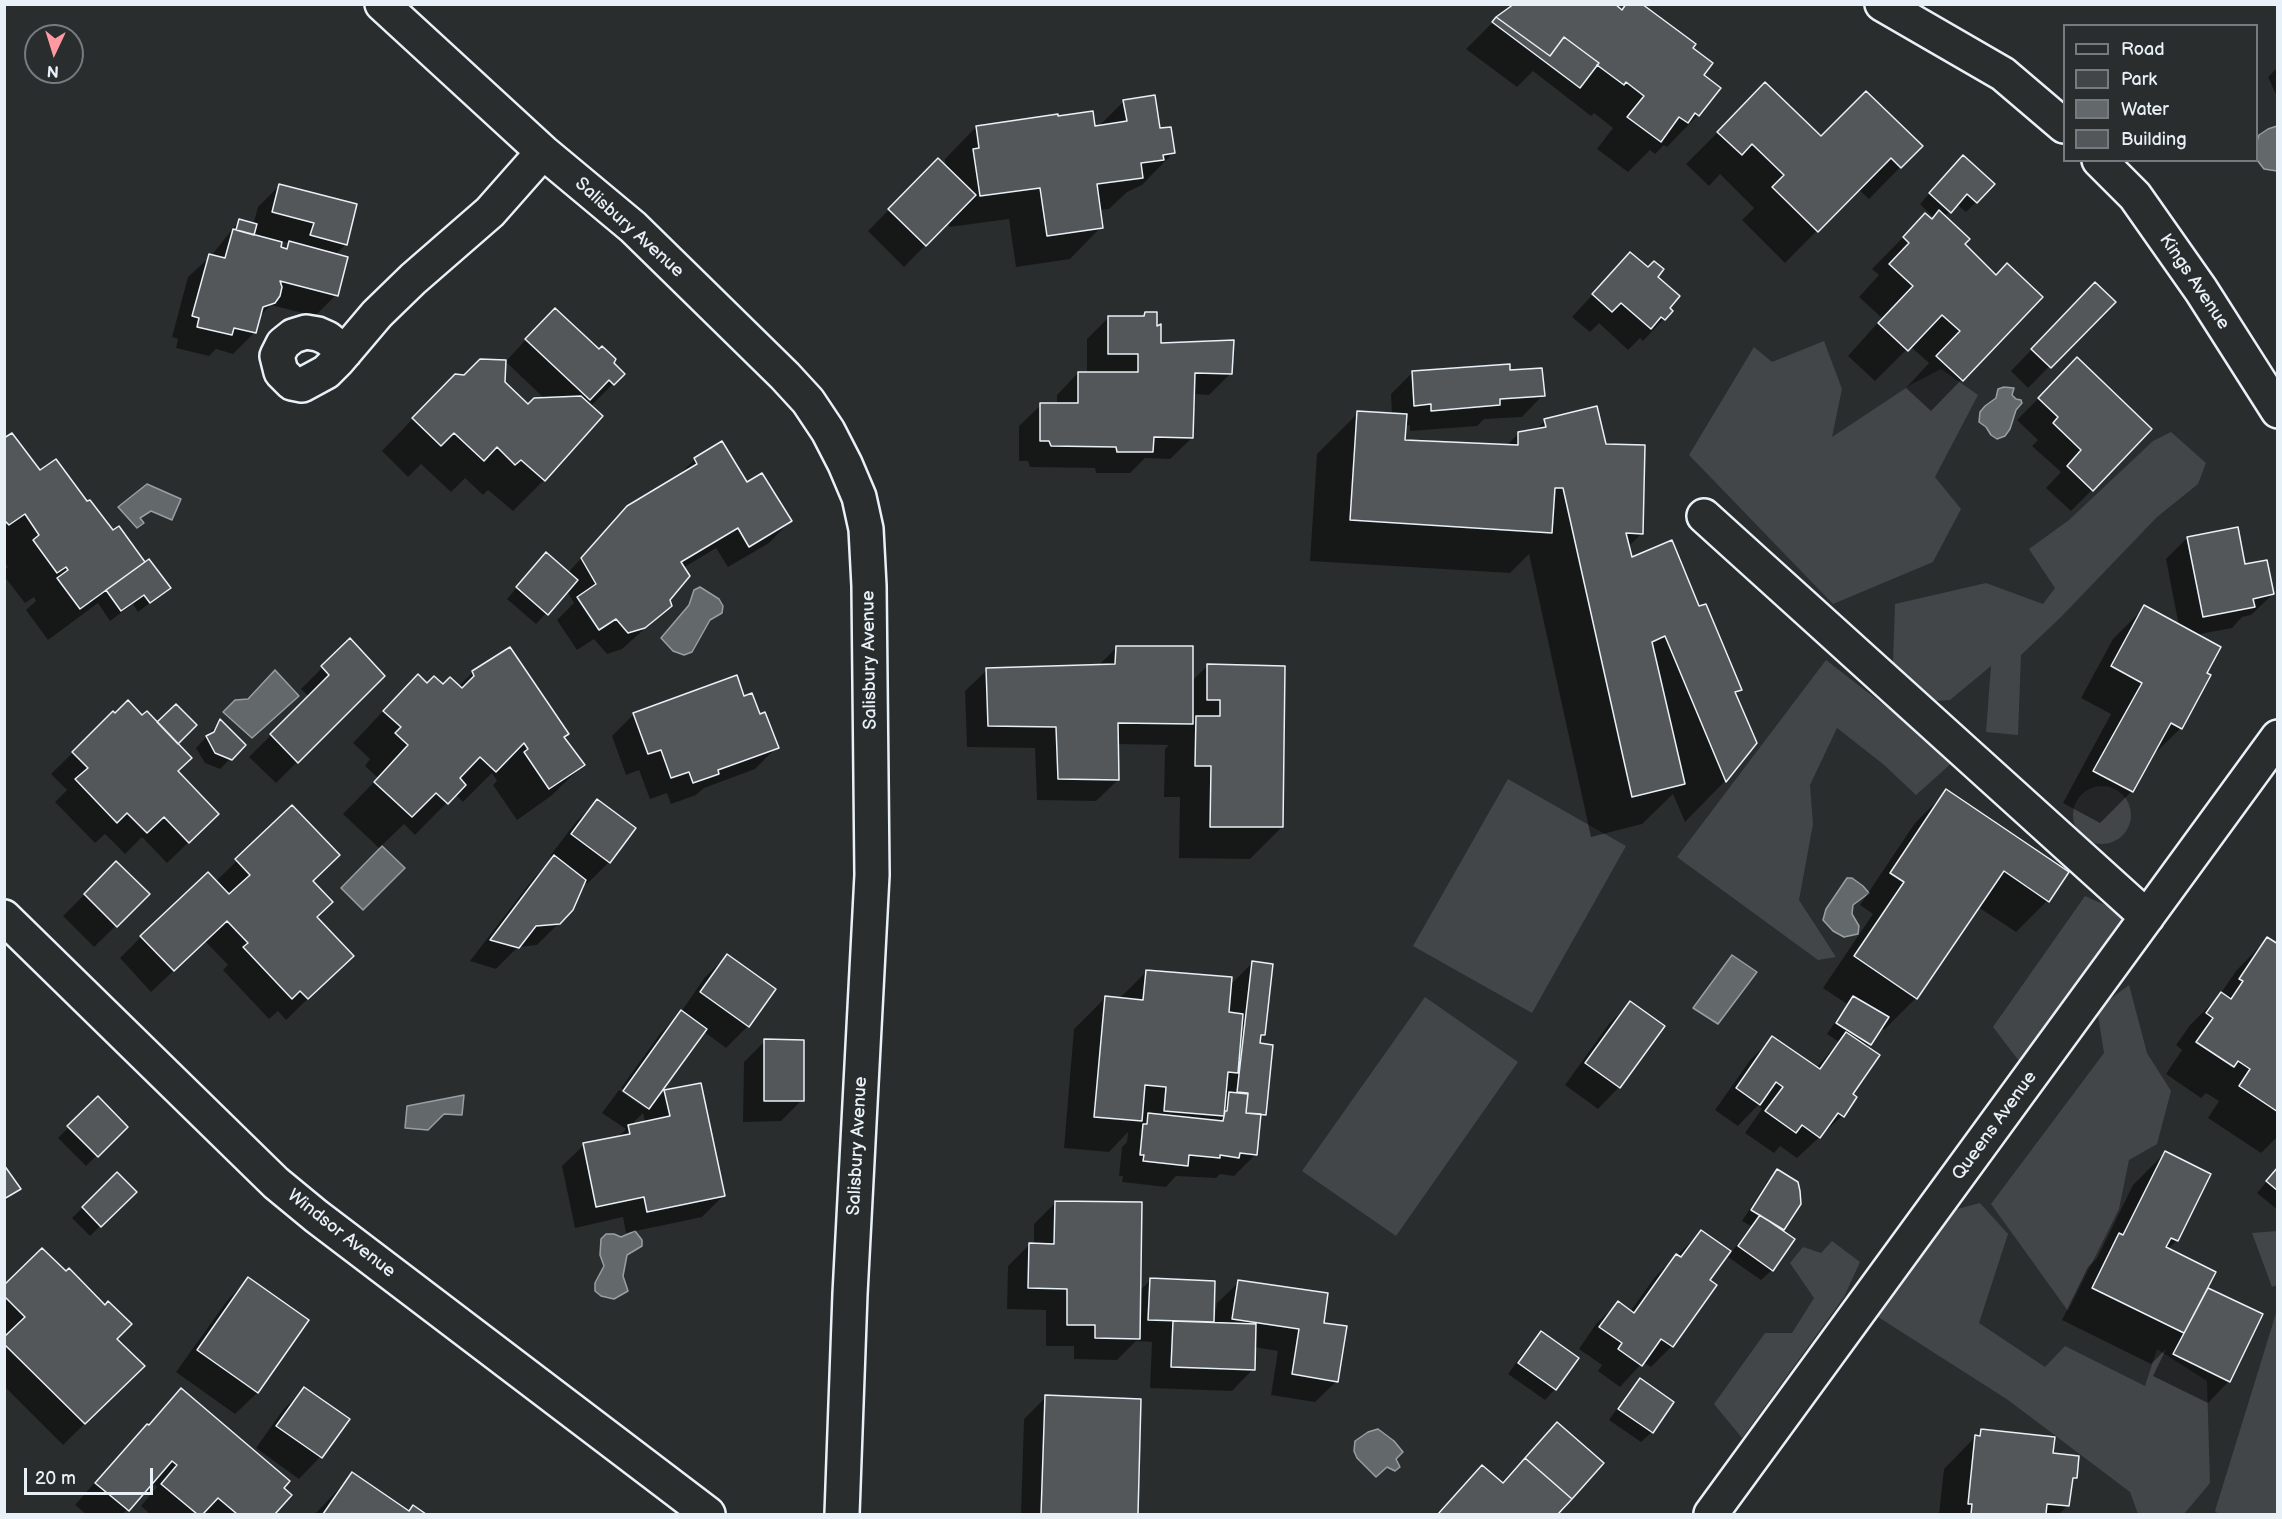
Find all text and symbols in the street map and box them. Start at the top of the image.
north arrow [24,24,84,84]
legend [2063,24,2258,162]
text: Road [2121,39,2165,60]
text: N [46,61,60,80]
text: Park [2121,69,2157,90]
text: Water [2121,99,2169,120]
text: Building [2121,129,2187,150]
street label: Salisbury Avenue [570,173,688,283]
street label: Kings Avenue [2154,230,2234,334]
street label: Salisbury Avenue [858,590,882,730]
street label: Queens Avenue [1948,1067,2042,1185]
street label: Salisbury Avenue [844,1076,872,1216]
street label: Windsor Avenue [283,1185,399,1283]
scale bar [27,1456,156,1494]
text: 20 m [35,1468,76,1489]

